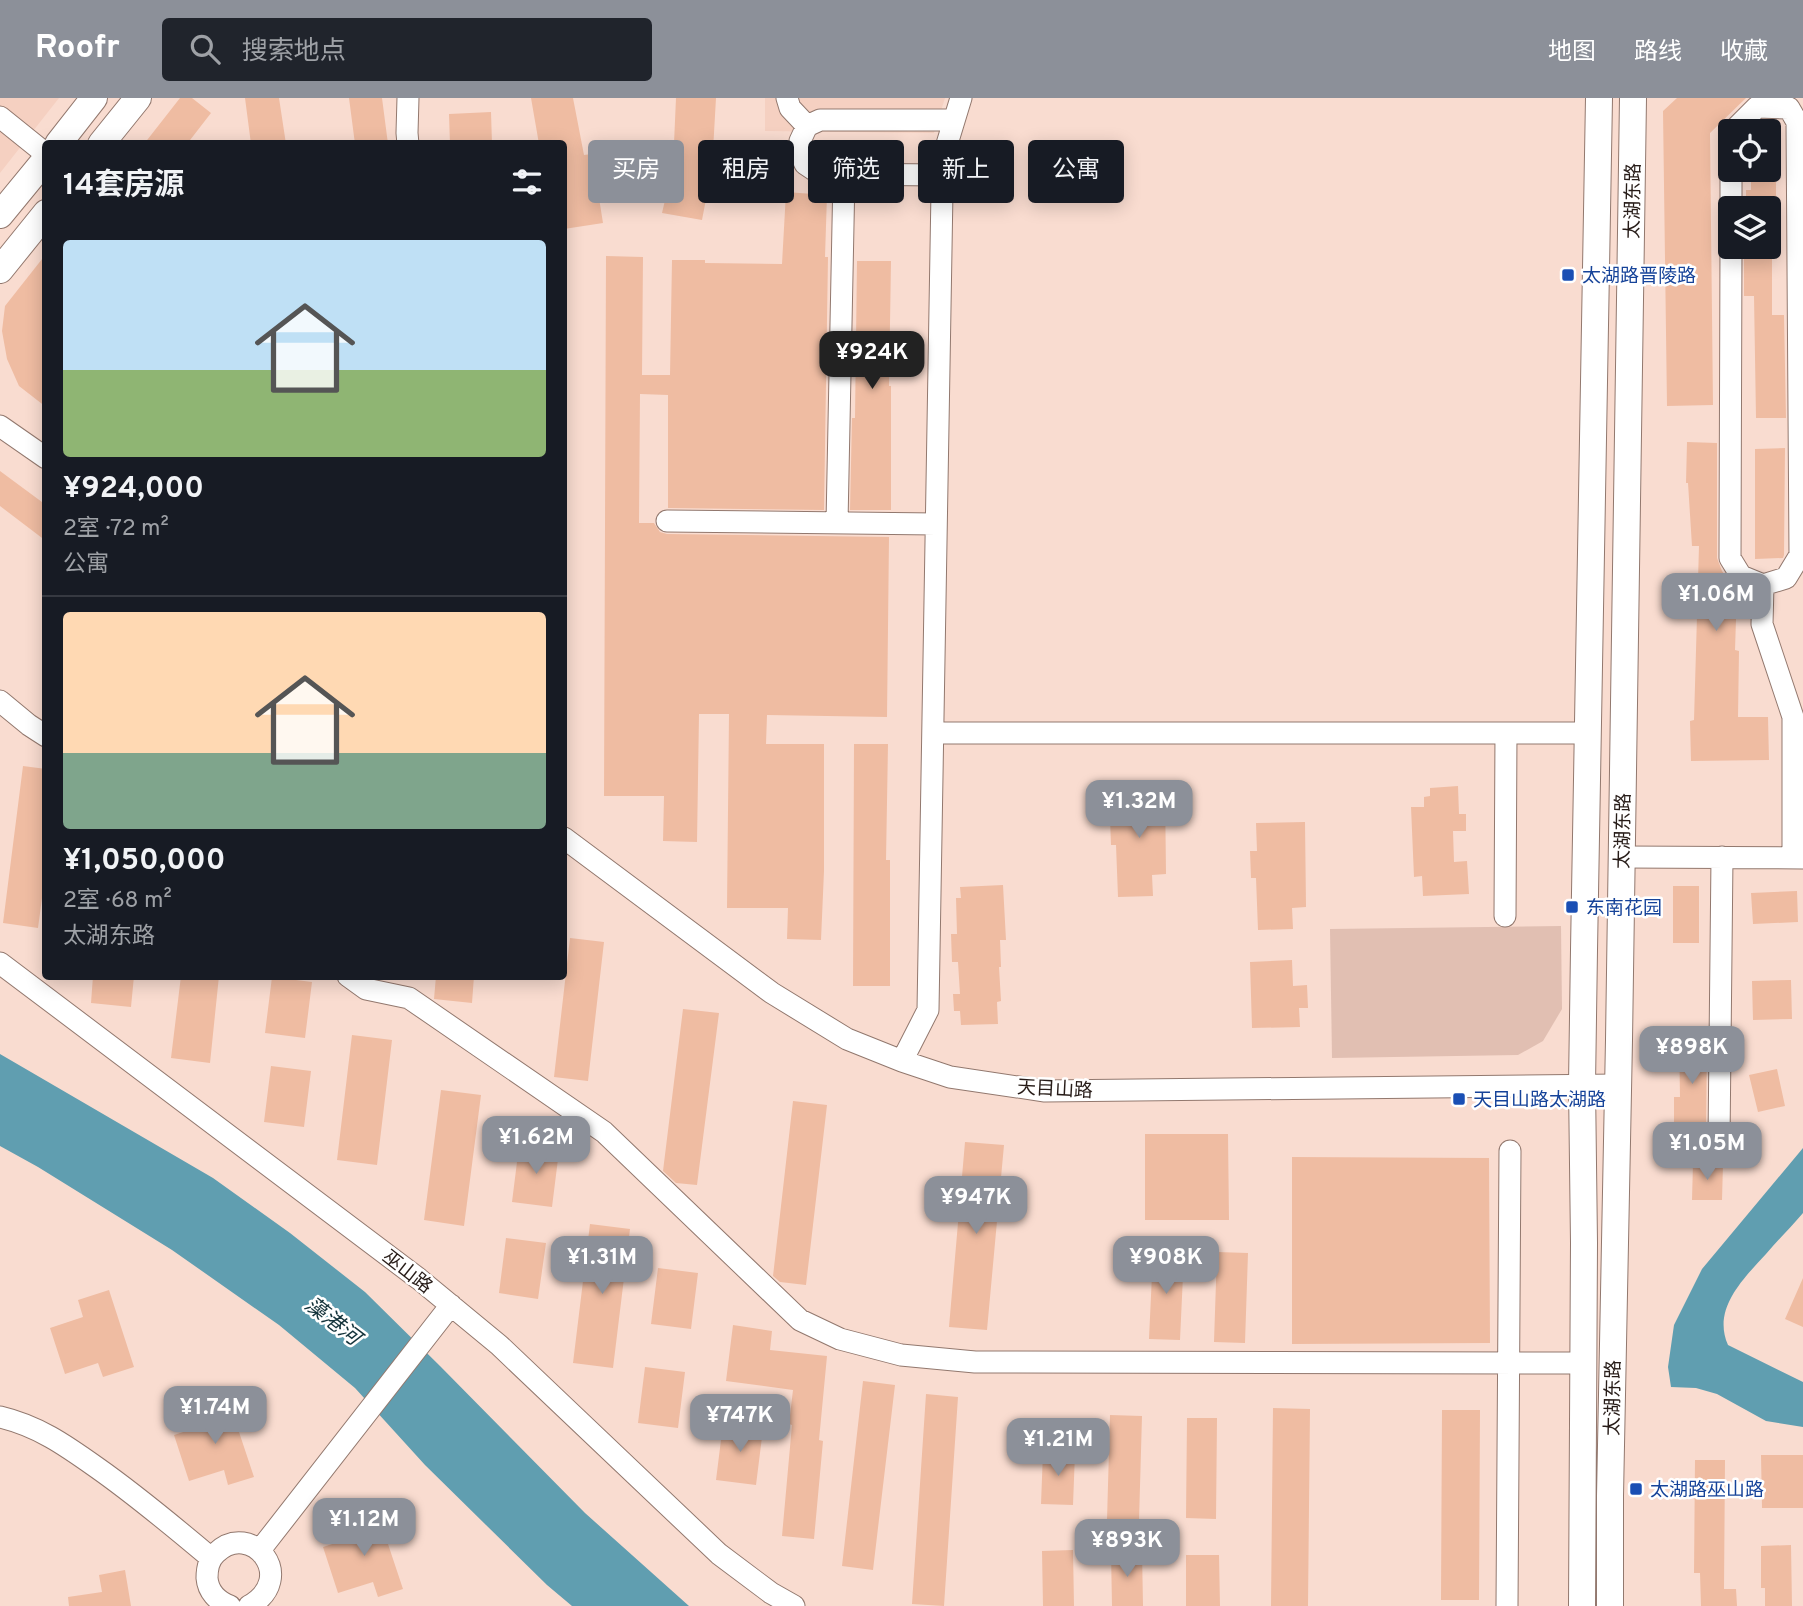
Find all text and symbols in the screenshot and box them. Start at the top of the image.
search box [162,18,652,81]
text: Roofr [35,28,120,70]
icon: search [186,30,224,68]
text: 搜索地点 [242,36,346,69]
text: 地图 [1548,38,1596,68]
text: 路线 [1634,38,1682,68]
text: 收藏 [1720,38,1768,68]
map controls [1718,119,1781,259]
button: locate [1718,119,1781,182]
chip: 买房 [588,140,684,203]
chip: 租房 [698,140,794,203]
chip: 筛选 [808,140,904,203]
chip: 新上 [918,140,1014,203]
chip: 公寓 [1028,140,1124,203]
icon: filters [508,163,546,201]
street label: 太湖东路 [1621,163,1647,239]
text: 14套房源 [63,168,184,205]
button: layers [1718,196,1781,259]
place label: 太湖路晋陵路 [1582,265,1696,289]
marker: 太湖路晋陵路 [1560,267,1576,283]
icon: home [242,285,368,411]
pin: ¥924K [823,331,921,391]
text: ¥924K [835,339,909,368]
text: ¥924,000 [63,471,204,508]
text: 2室 · 72 m² [63,515,169,544]
text: 公寓 [63,551,109,580]
pin: ¥1.06M [1659,574,1773,633]
text: ¥1.06M [1678,581,1754,610]
icon: home [242,657,368,783]
pin: ¥1.32M [1082,780,1196,840]
text: ¥1.32M [1102,788,1176,817]
street label: 太湖东路 [1611,793,1637,869]
text: ¥1,050,000 [63,843,226,880]
text: 2室 · 68 m² [63,887,172,916]
place label: 东南花园 [1586,897,1662,921]
marker: 东南花园 [1564,899,1580,915]
text: 太湖东路 [63,923,155,952]
pin: ¥898K [1643,1026,1741,1086]
text: ¥898K [1655,1034,1729,1063]
street label: 天目山路 [1016,1076,1093,1104]
place label: 天目山路太湖路 [1473,1089,1606,1113]
marker: 天目山路太湖路 [1451,1091,1467,1107]
pin: ¥1.62M [479,1116,593,1176]
pin: ¥1.05M [1650,1122,1764,1182]
text: ¥1.62M [498,1124,574,1153]
text: ¥1.05M [1669,1130,1745,1159]
pin: ¥947K [927,1176,1025,1236]
text: ¥947K [940,1184,1012,1213]
pin: ¥1.31M [545,1236,659,1296]
pin: ¥908K [1117,1236,1215,1296]
text: ¥1.31M [567,1244,637,1273]
text: ¥908K [1129,1244,1203,1273]
street label: 巫山路 [377,1246,437,1300]
water label: 藻港河 [299,1292,368,1355]
street label: 太湖东路 [1601,1360,1627,1436]
pin: ¥1.74M [158,1386,272,1446]
text: ¥1.74M [180,1394,250,1423]
pin: ¥747K [691,1394,789,1454]
text: ¥747K [706,1402,774,1431]
pin: ¥1.21M [1001,1418,1115,1478]
text: ¥1.21M [1023,1426,1093,1455]
place label: 太湖路巫山路 [1650,1479,1764,1503]
marker: 太湖路巫山路 [1628,1481,1644,1497]
pin: ¥1.12M [307,1498,421,1558]
text: ¥1.12M [329,1506,399,1535]
pin: ¥893K [1078,1520,1176,1579]
text: ¥893K [1091,1527,1163,1556]

